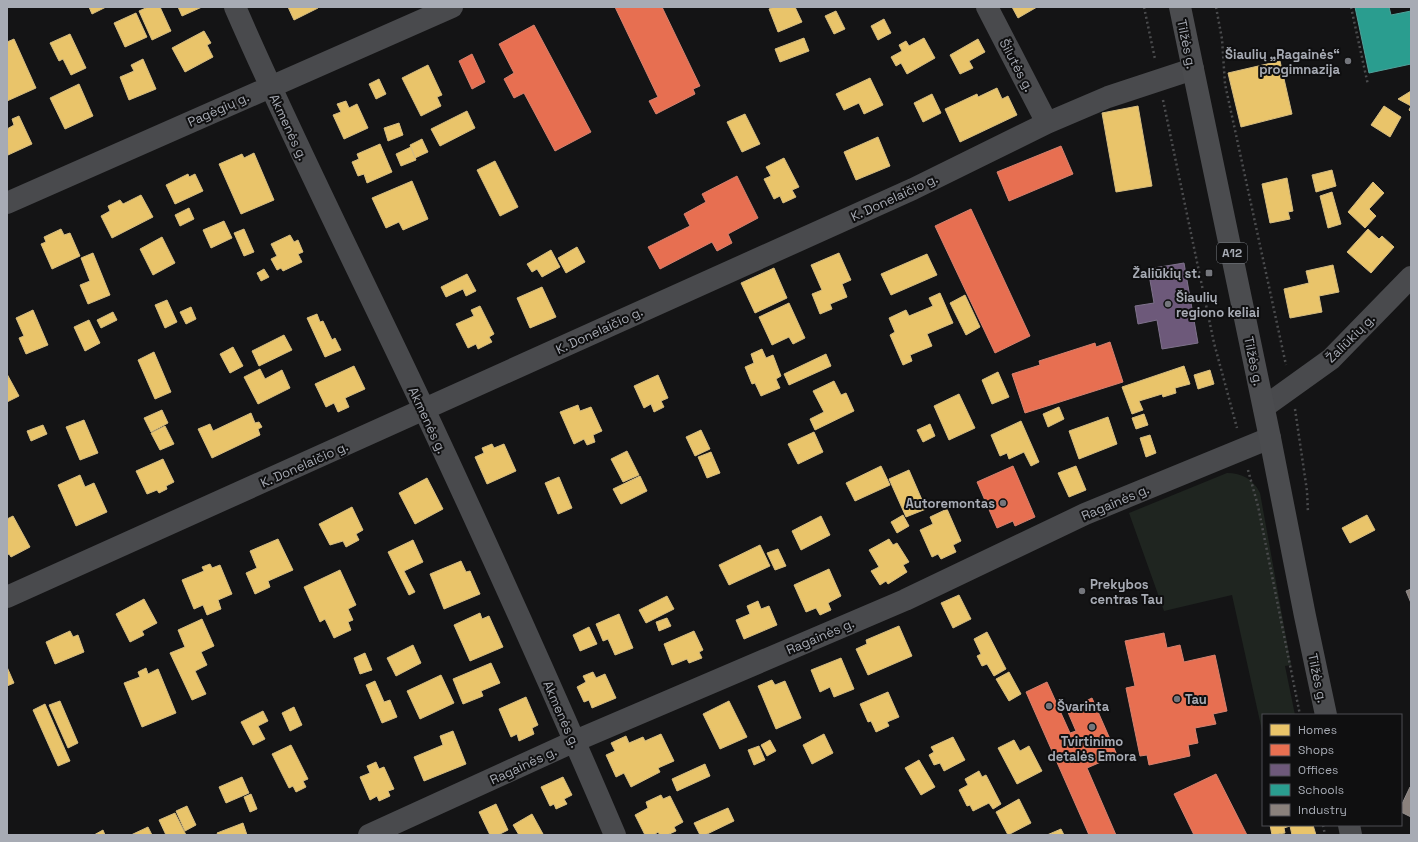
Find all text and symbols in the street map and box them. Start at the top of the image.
street label: Tilžės g. [1173,18,1200,70]
street label: Šilutės g. [996,36,1038,95]
place label: Šiaulių „Ragainės“ progimnazija [1225,46,1340,78]
marker: Šiaulių „Ragainės“ progimnazija [1343,56,1353,66]
street label: Pagėgių g. [185,88,252,131]
street label: Akmenės g. [266,91,311,163]
street label: K. Donelaičio g. [848,170,941,225]
road number: A12 [1217,243,1247,263]
place label: Žaliūkių st. [1132,265,1201,282]
marker: Žaliūkių st. [1204,268,1214,278]
place label: Šiaulių regiono keliai [1176,289,1260,321]
marker: Šiaulių regiono keliai [1163,299,1173,309]
street label: K. Donelaičio g. [553,303,646,358]
street label: Žaliūkių g. [1322,310,1378,366]
street label: Tilžės g. [1240,335,1267,387]
street label: Akmenės g. [405,384,450,456]
street label: K. Donelaičio g. [258,438,351,491]
street label: Ragainės g. [1079,481,1152,524]
place label: Autoremontas [906,495,995,512]
marker: Autoremontas [998,498,1008,508]
place label: Prekybos centras Tau [1090,576,1163,608]
marker: Prekybos centras Tau [1077,586,1087,596]
street label: Ragainės g. [784,615,857,658]
street label: Tilžės g. [1304,652,1331,704]
street label: Akmenės g. [539,678,584,750]
place label: Tau [1185,691,1207,708]
marker: Tau [1172,694,1182,704]
place label: Švarinta [1057,698,1110,715]
marker: Švarinta [1044,701,1054,711]
legend [1262,714,1402,826]
marker: Tvirtinimo detalės Emora [1087,722,1097,732]
text: Homes [1298,722,1337,738]
place label: Tvirtinimo detalės Emora [1048,733,1137,765]
text: Shops [1298,742,1334,758]
street label: Ragainės g. [487,743,559,788]
text: Offices [1298,762,1338,778]
text: Schools [1298,782,1344,798]
text: Industry [1298,802,1347,818]

